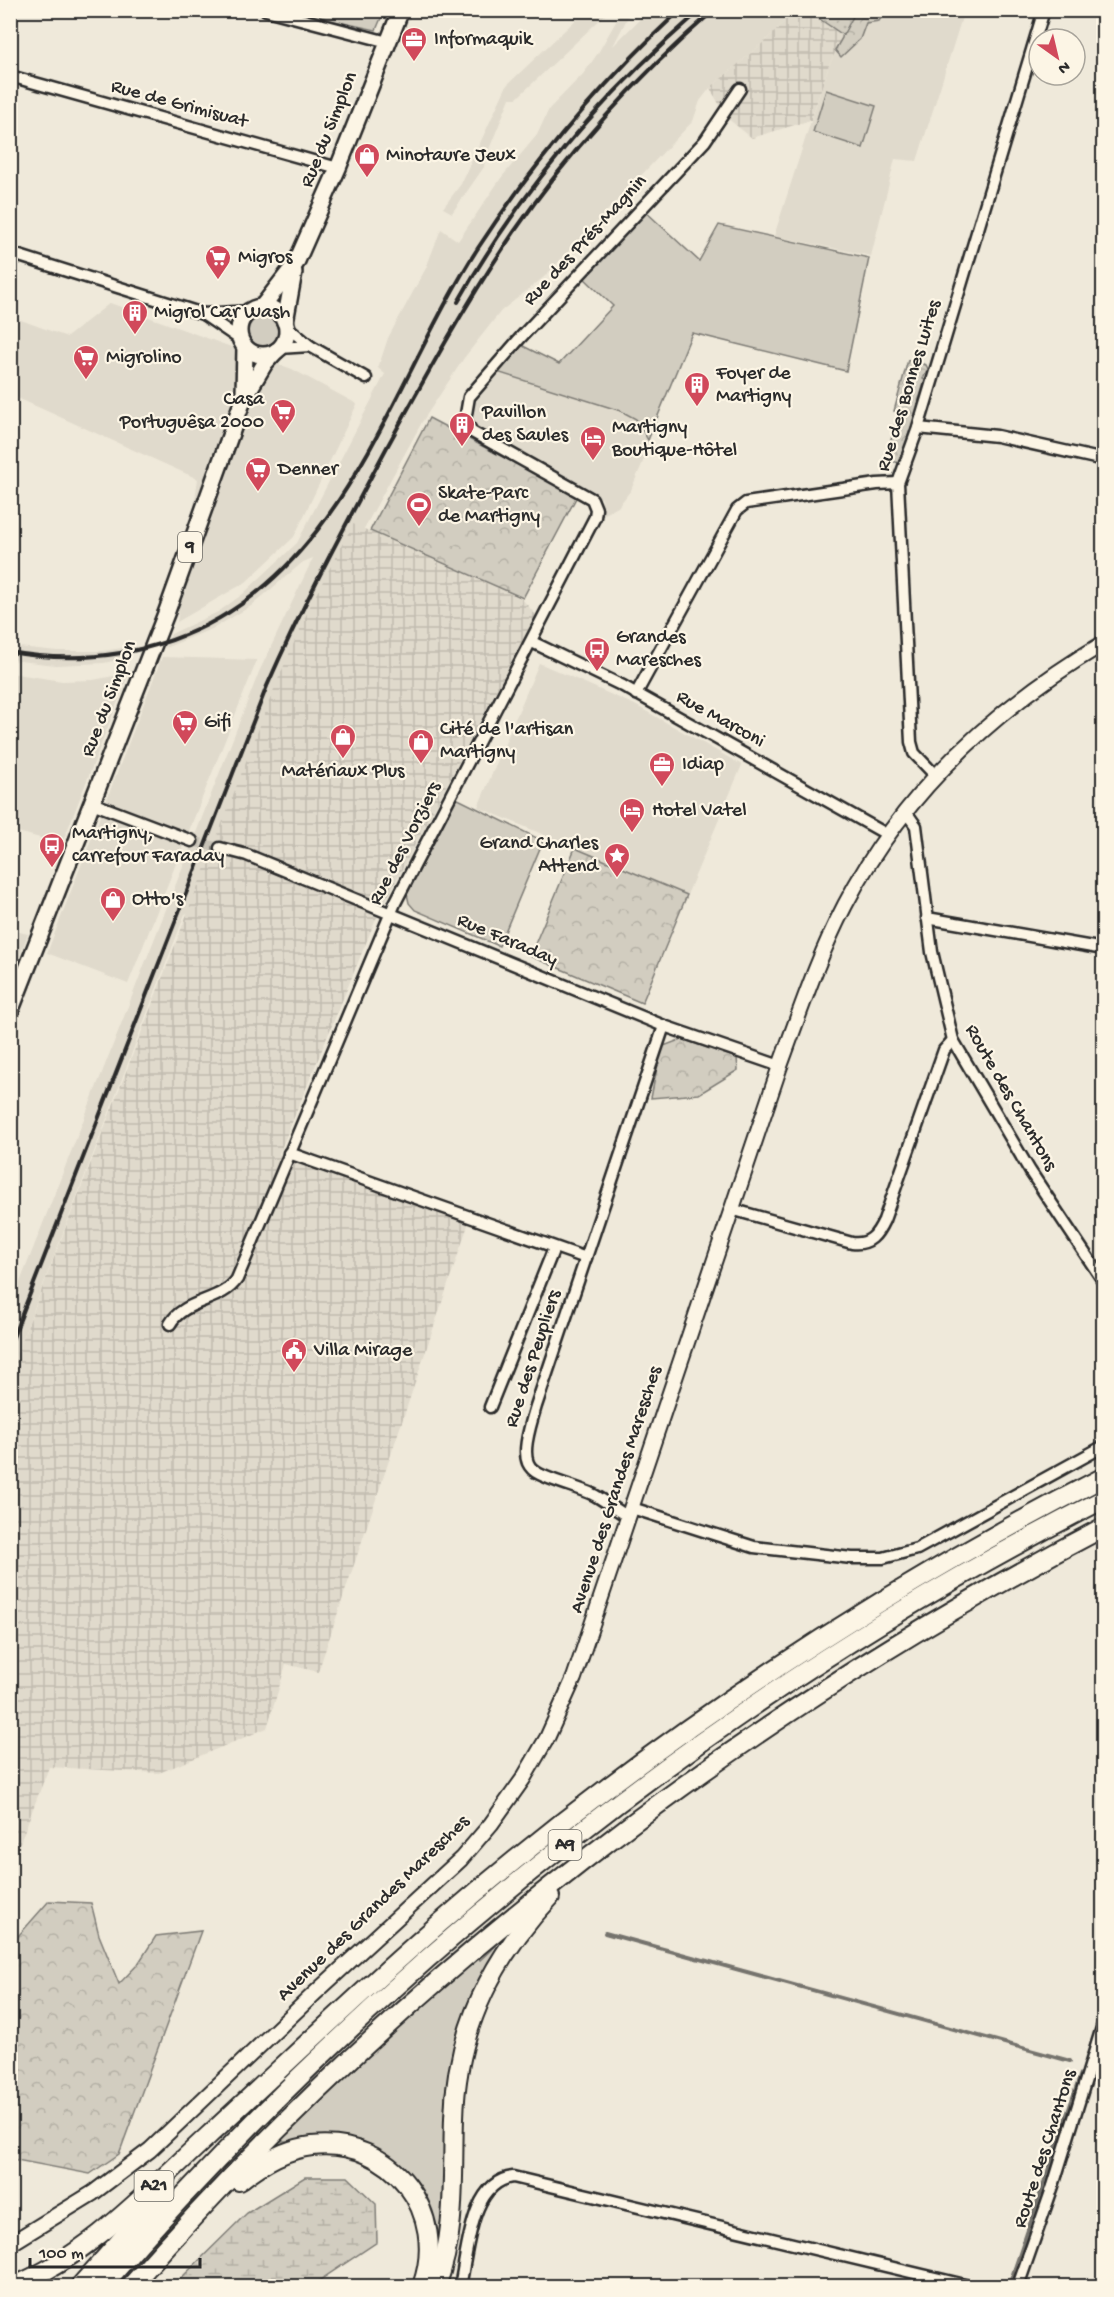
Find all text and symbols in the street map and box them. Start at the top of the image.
office icon: Informaquik [399,25,429,63]
north arrow [1027,27,1087,87]
place label: Informaquik [434,29,534,52]
text: N [1053,56,1073,78]
street label: Rue du Simplon [296,68,364,191]
street label: Rue de Grimisuat [108,76,251,135]
shop icon: Minotaure Jeux [352,141,382,179]
place label: Minotaure Jeux [386,145,516,168]
street label: Rue des Prés-Magnin [519,170,653,311]
supermarket icon: Migros [203,243,233,281]
place label: Migros [238,247,293,270]
street label: Rue des Bonnes Luites [873,297,947,474]
building icon: Migrol Car Wash [120,298,150,336]
place label: Migrol Car Wash [154,302,290,325]
supermarket icon: Migrolino [71,343,101,381]
place label: Migrolino [106,347,182,370]
place label: Foyer de Martigny [715,363,791,409]
building icon: Foyer de Martigny [682,370,712,408]
place label: Casa Portuguêsa 2000 [119,389,265,435]
supermarket icon: Casa Portuguêsa 2000 [268,397,298,435]
place label: Pavillon des Saules [481,402,569,448]
building icon: Pavillon des Saules [447,410,477,448]
place label: Martigny Boutique-Hôtel [611,417,737,463]
hotel icon: Martigny Boutique-Hôtel [578,424,608,462]
supermarket icon: Denner [243,455,273,493]
place label: Denner [276,459,340,482]
place label: Skate-Parc de Martigny [438,483,540,529]
sports icon: Skate-Parc de Martigny [404,490,434,528]
road number: 9 [178,532,202,562]
place label: Grandes Maresches [616,627,702,673]
bus stop icon: Grandes Maresches [582,635,612,673]
street label: Rue du Simplon [77,637,143,760]
street label: Rue Marconi [672,686,768,754]
supermarket icon: Gifi [170,708,200,746]
place label: Gifi [204,712,231,735]
place label: Cité de l'artisan Martigny [440,719,574,765]
shop icon: Matériaux Plus [328,722,358,760]
shop icon: Cité de l'artisan Martigny [406,727,436,765]
office icon: Idiap [647,750,677,788]
place label: Idiap [682,754,724,777]
place label: Matériaux Plus [282,761,405,784]
street label: Rue des Vorziers [365,778,447,910]
hotel icon: Hotel Vatel [617,796,647,834]
place label: Hotel Vatel [652,800,747,823]
place label: Martigny, carrefour Faraday [72,823,224,869]
bus stop icon: Martigny, carrefour Faraday [37,831,67,869]
place label: Grand Charles Attend [479,833,600,879]
place icon: Grand Charles Attend [602,841,632,879]
shop icon: Otto's [98,885,128,923]
place label: Otto's [132,889,184,912]
street label: Rue Faraday [453,909,561,973]
street label: Route des Chantons [959,1021,1062,1176]
street label: Rue des Peupliers [501,1287,567,1431]
public building icon: Villa Mirage [279,1336,309,1374]
place label: Villa Mirage [313,1340,413,1363]
street label: Avenue des Grandes Maresches [566,1363,668,1616]
street label: Avenue des Grandes Maresches [273,1811,475,2007]
road number: A9 [548,1830,582,1860]
street label: Route des Chantons [1010,2066,1083,2231]
road number: A21 [134,2171,174,2201]
scale bar [30,2231,200,2269]
text: 100 m [38,2244,84,2265]

